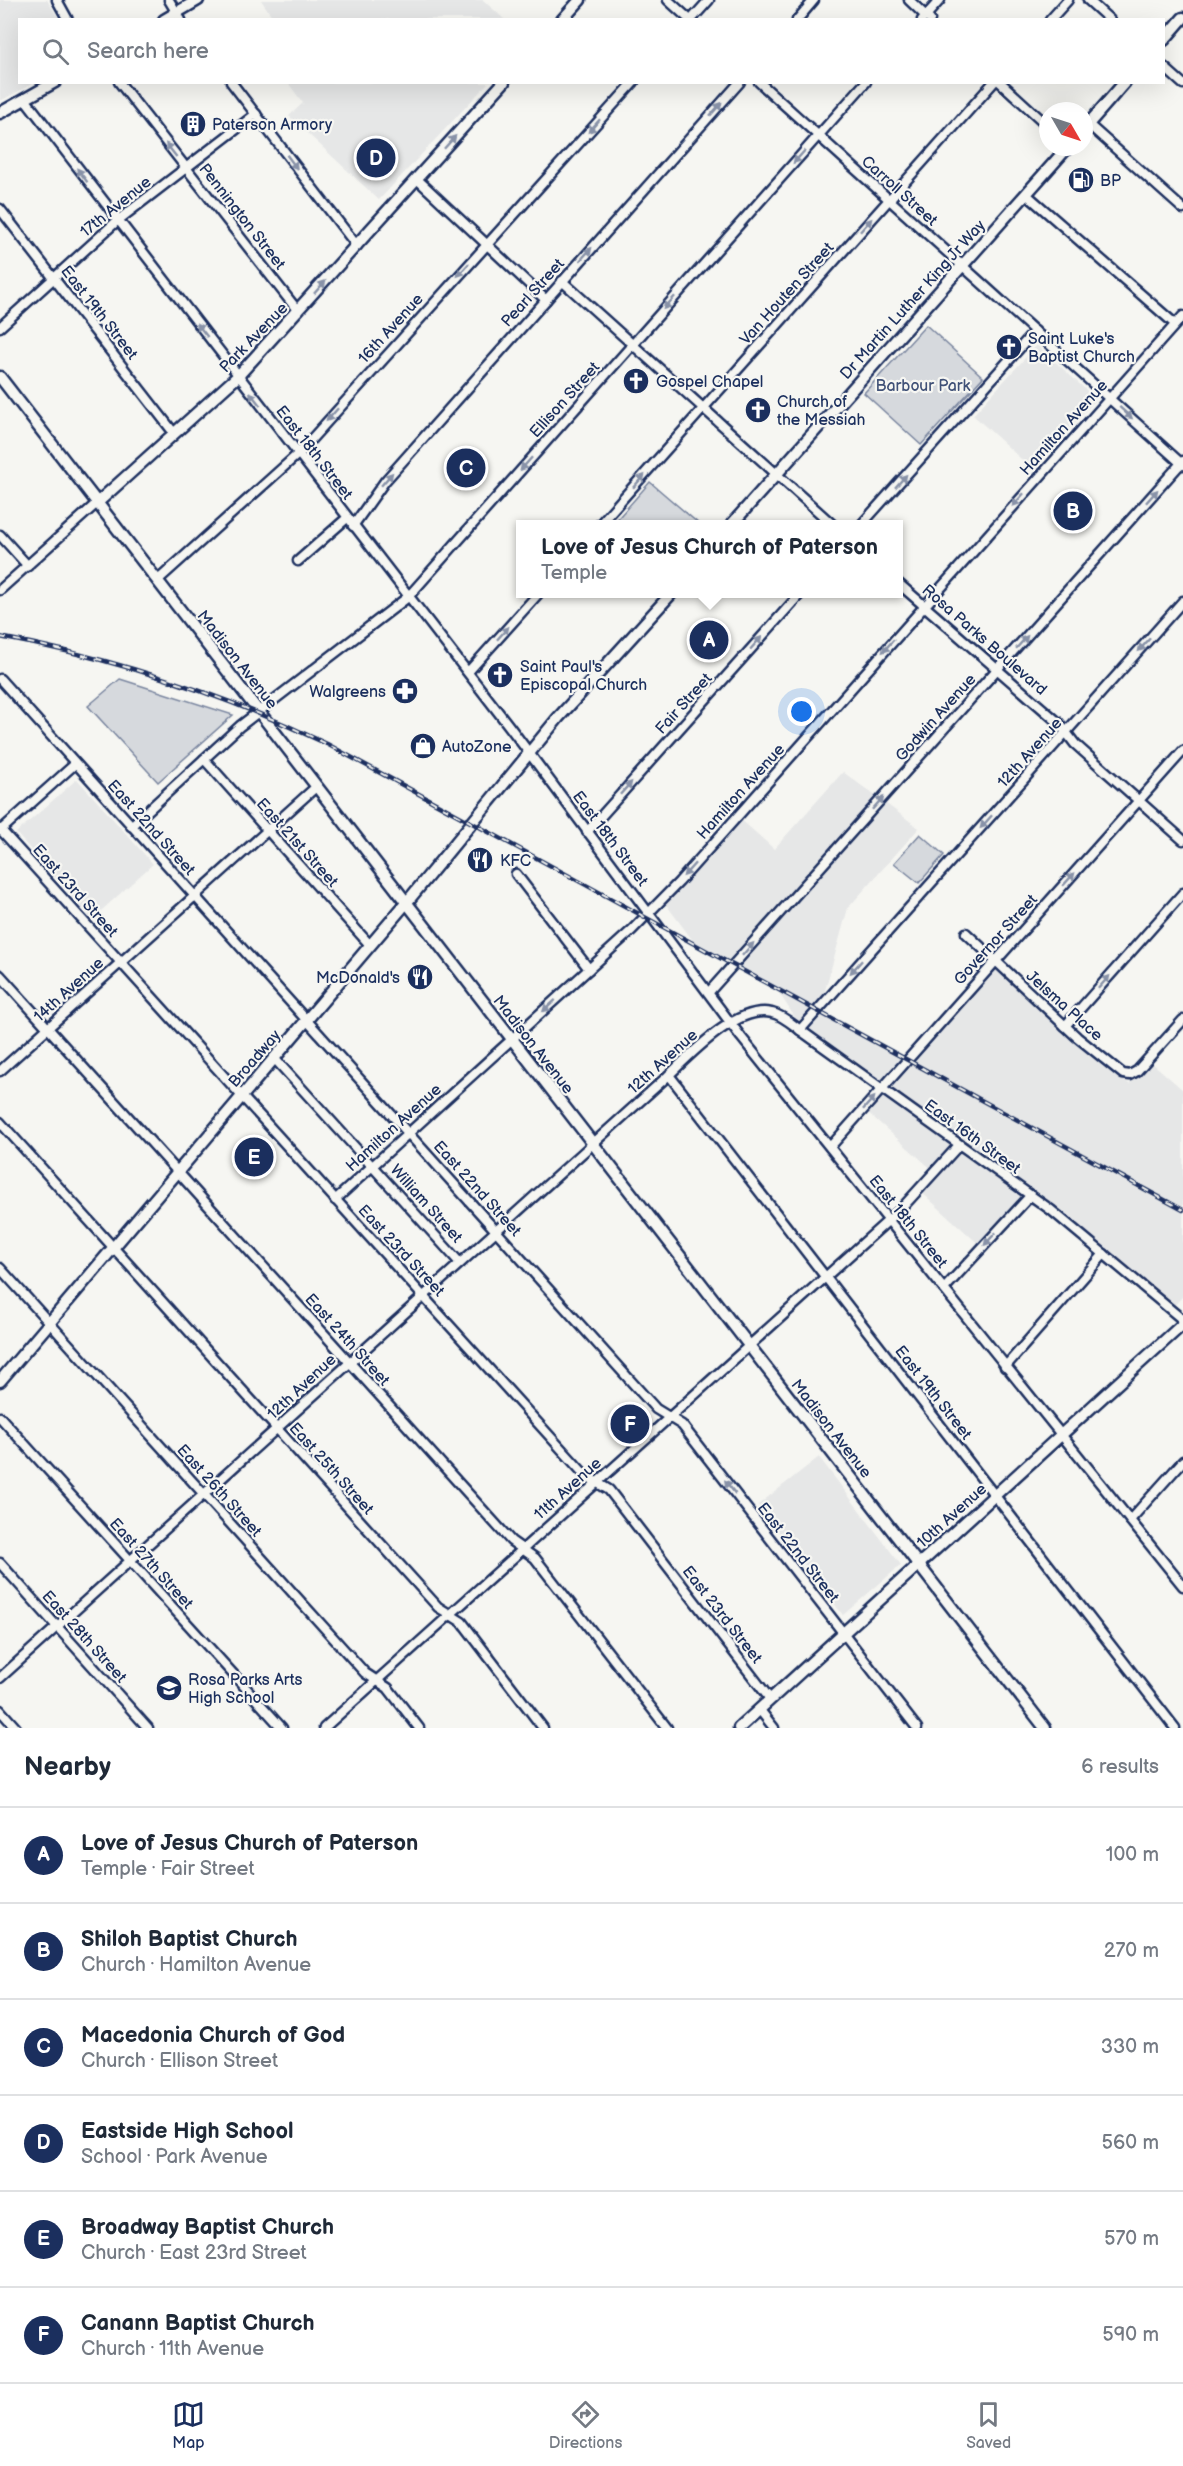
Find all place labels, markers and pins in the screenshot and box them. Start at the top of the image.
building icon: Paterson Armory [178,109,208,139]
place label: Paterson Armory [212,116,333,135]
pin: D [356,136,395,180]
fuel station icon: BP [1066,165,1096,195]
place label: BP [1100,172,1121,191]
place label: Saint Luke's Baptist Church [1028,330,1135,367]
church icon: Saint Luke's Baptist Church [994,332,1024,362]
church icon: Gospel Chapel [621,366,651,396]
place label: Gospel Chapel [656,373,763,392]
place label: Church of the Messiah [777,393,866,430]
church icon: Church of the Messiah [743,395,773,425]
pin: C [446,446,486,490]
pin: B [1054,488,1092,534]
pin: A [690,618,728,662]
place label: Saint Paul's Episcopal Church [520,658,647,695]
church icon: Saint Paul's Episcopal Church [485,660,515,690]
pharmacy icon: Walgreens [390,676,420,706]
place label: Walgreens [309,683,386,702]
shop icon: AutoZone [408,731,438,761]
place label: AutoZone [442,738,512,757]
restaurant icon: KFC [465,845,495,875]
place label: KFC [500,852,531,871]
restaurant icon: McDonald's [405,962,435,992]
place label: McDonald's [316,969,400,988]
pin: E [234,1134,274,1180]
pin: F [610,1402,650,1446]
place label: Rosa Parks Arts High School [188,1671,303,1708]
school or university icon: Rosa Parks Arts High School [154,1673,184,1703]

